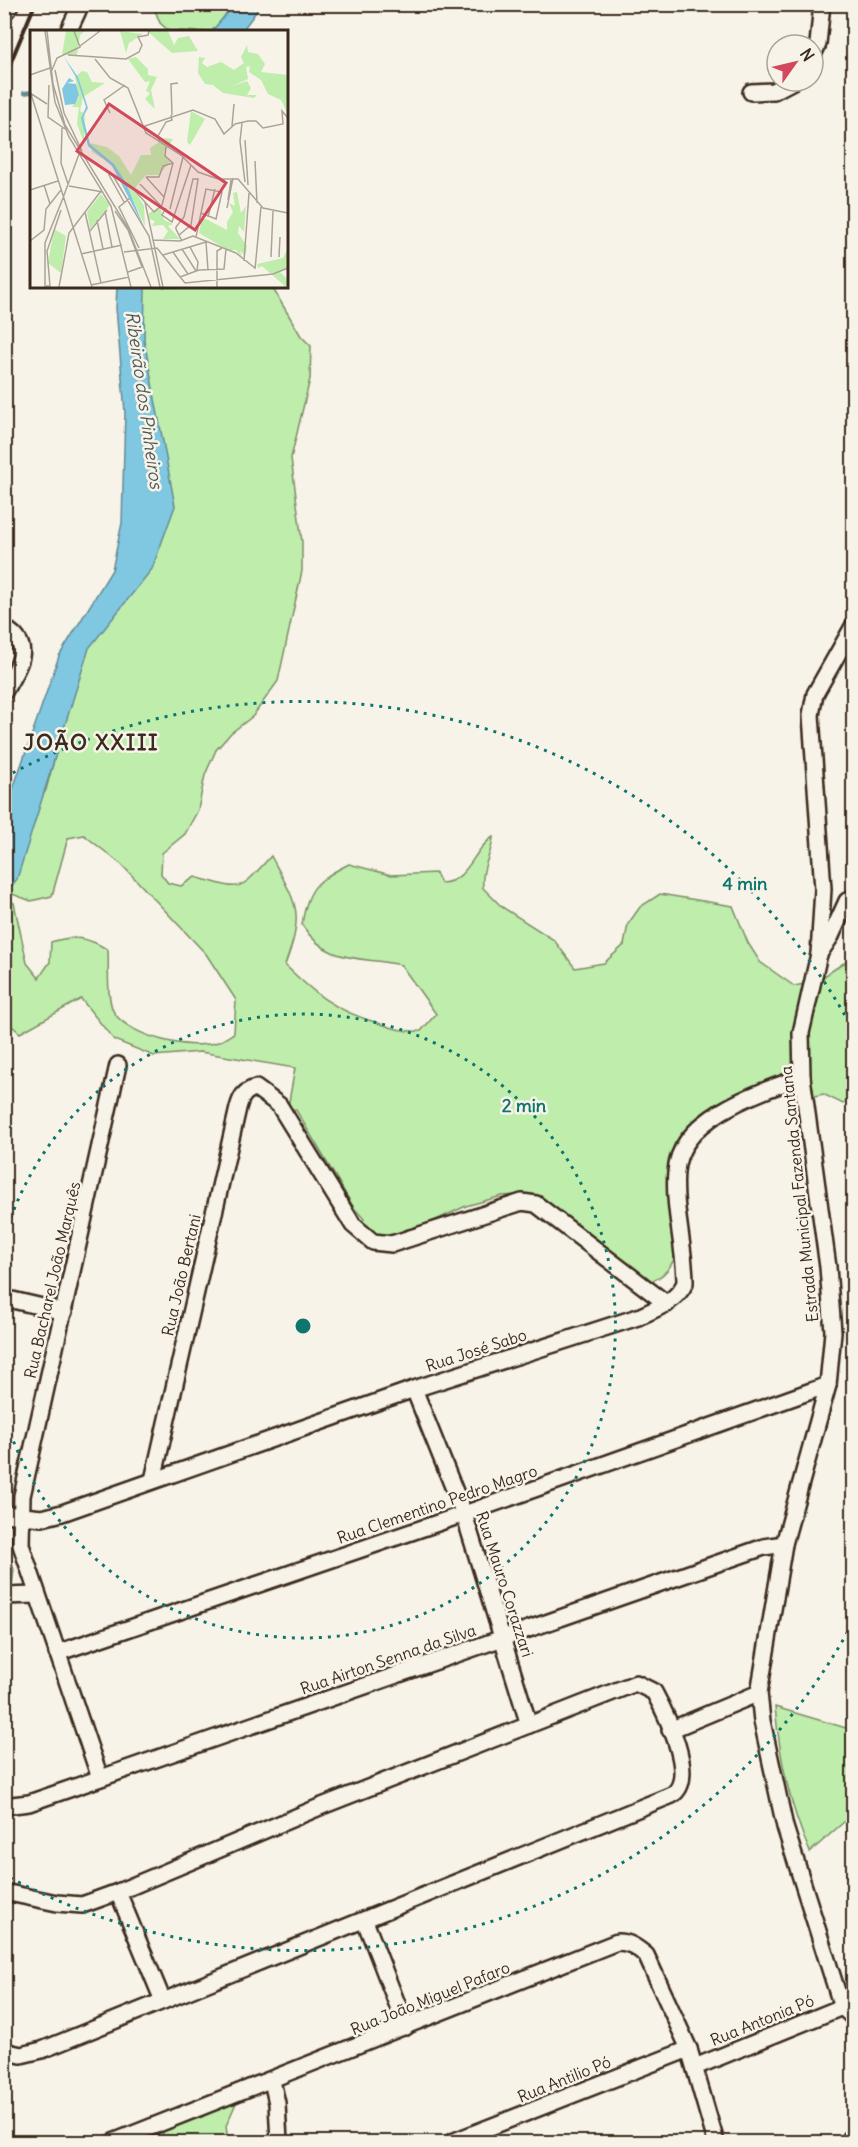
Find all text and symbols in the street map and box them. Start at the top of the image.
inset map [30,30,288,288]
north arrow [765,33,825,93]
text: N [796,44,819,65]
water label: Ribeirão dos Pinheiros [121,310,169,492]
district label: JOÃO XXIII [23,728,159,756]
text: 4 min [723,872,768,895]
street label: Estrada Municipal Fazenda Santana [776,1065,822,1323]
text: 2 min [502,1094,547,1117]
street label: Rua Bacharel João Marquês [20,1179,84,1381]
street label: Rua João Bertani [157,1212,205,1338]
centre of rings [293,1316,313,1336]
street label: Rua José Sabo [423,1324,529,1376]
street label: Rua Clementino Pedro Magro [334,1460,540,1548]
street label: Rua Mauro Corazzari [472,1509,538,1659]
street label: Rua Airton Senna da Silva [298,1620,478,1698]
street label: Rua João Miguel Pafaro [348,1957,512,2039]
street label: Rua Antonia Pó [707,1990,817,2050]
street label: Rua Antilio Pó [514,2051,614,2107]

